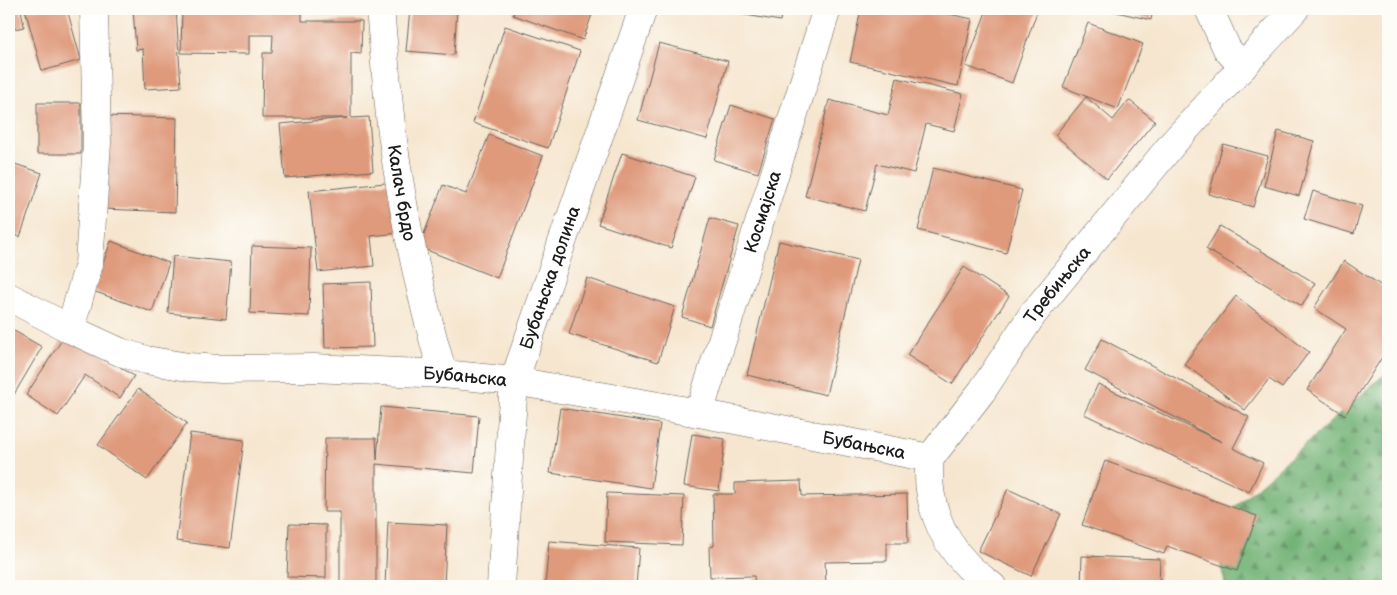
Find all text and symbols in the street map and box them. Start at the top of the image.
street label: Калач брдо [383,143,420,243]
street label: Космајска [740,168,786,256]
street label: Бубањска долина [516,203,585,352]
street label: Требињска [1020,242,1095,327]
street label: Бубањска [422,363,508,391]
street label: Бубањска [820,427,907,464]

